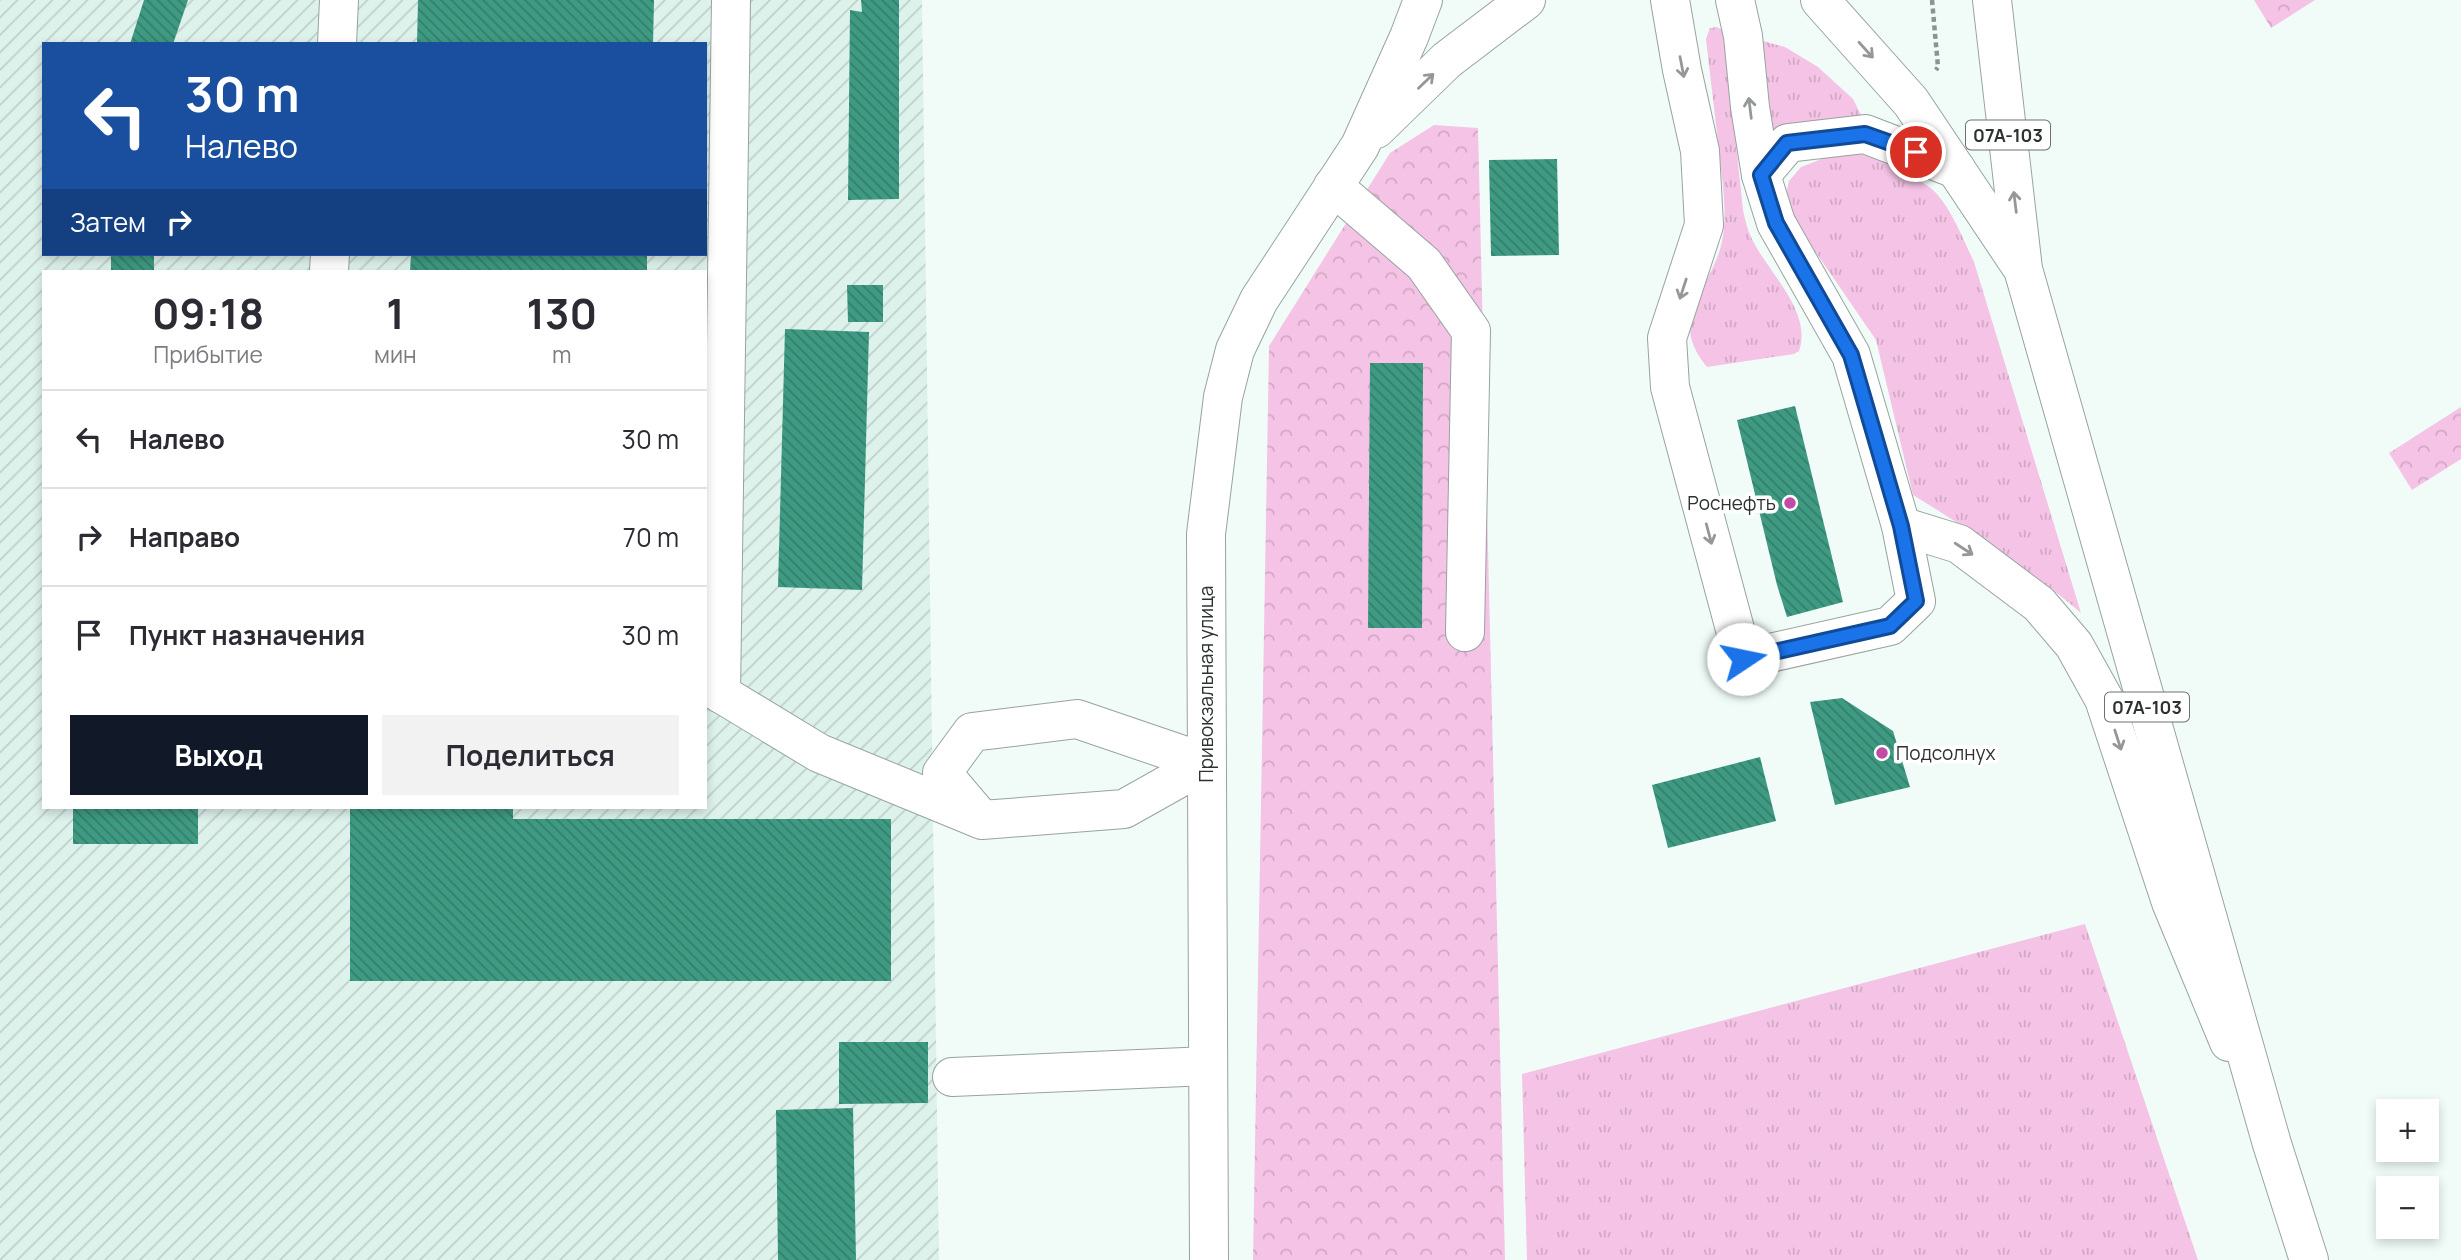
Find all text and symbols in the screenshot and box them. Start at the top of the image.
one-way arrow [1858,41,1874,59]
one-way arrow [1676,55,1689,78]
text: 30 m [185,60,300,127]
icon: left [70,70,161,161]
one-way arrow [1417,72,1434,89]
one-way arrow [1744,97,1757,120]
road number: 07А-103 [1966,120,2050,150]
pin [1886,122,1946,182]
text: Налево [185,124,298,168]
icon: arrive [1897,133,1935,171]
one-way arrow [2009,191,2022,213]
icon: right [160,203,198,241]
text: Затем [70,204,146,240]
one-way arrow [1676,278,1688,300]
text: 09:18 [152,284,264,342]
text: 1 [386,284,405,342]
text: 130 [527,284,597,342]
text: Прибытие [153,338,263,370]
text: мин [374,338,417,370]
text: m [552,338,572,370]
icon: left [70,420,108,458]
text: Налево [129,421,225,457]
text: 30 m [622,421,679,457]
place label: Роснефть [1687,490,1776,516]
marker: Роснефть [1782,495,1798,511]
icon: right [70,518,108,556]
text: Направо [129,519,240,555]
text: 70 m [623,519,679,555]
one-way arrow [1703,522,1716,544]
one-way arrow [1954,542,1973,557]
street label: Привокзальная улица [1193,586,1219,782]
icon: arrive [70,616,108,654]
text: Пункт назначения [129,617,365,653]
text: 30 m [622,617,679,653]
position arrow [1706,622,1780,696]
road number: 07А-103 [2105,692,2189,722]
button: Выход [70,715,368,795]
button: Поделиться [382,715,679,795]
one-way arrow [2113,729,2125,751]
place label: Подсолнух [1896,740,1995,766]
marker: Подсолнух [1874,745,1890,761]
map controls [2376,1099,2439,1239]
button: + [2376,1099,2439,1162]
button: − [2376,1176,2439,1239]

